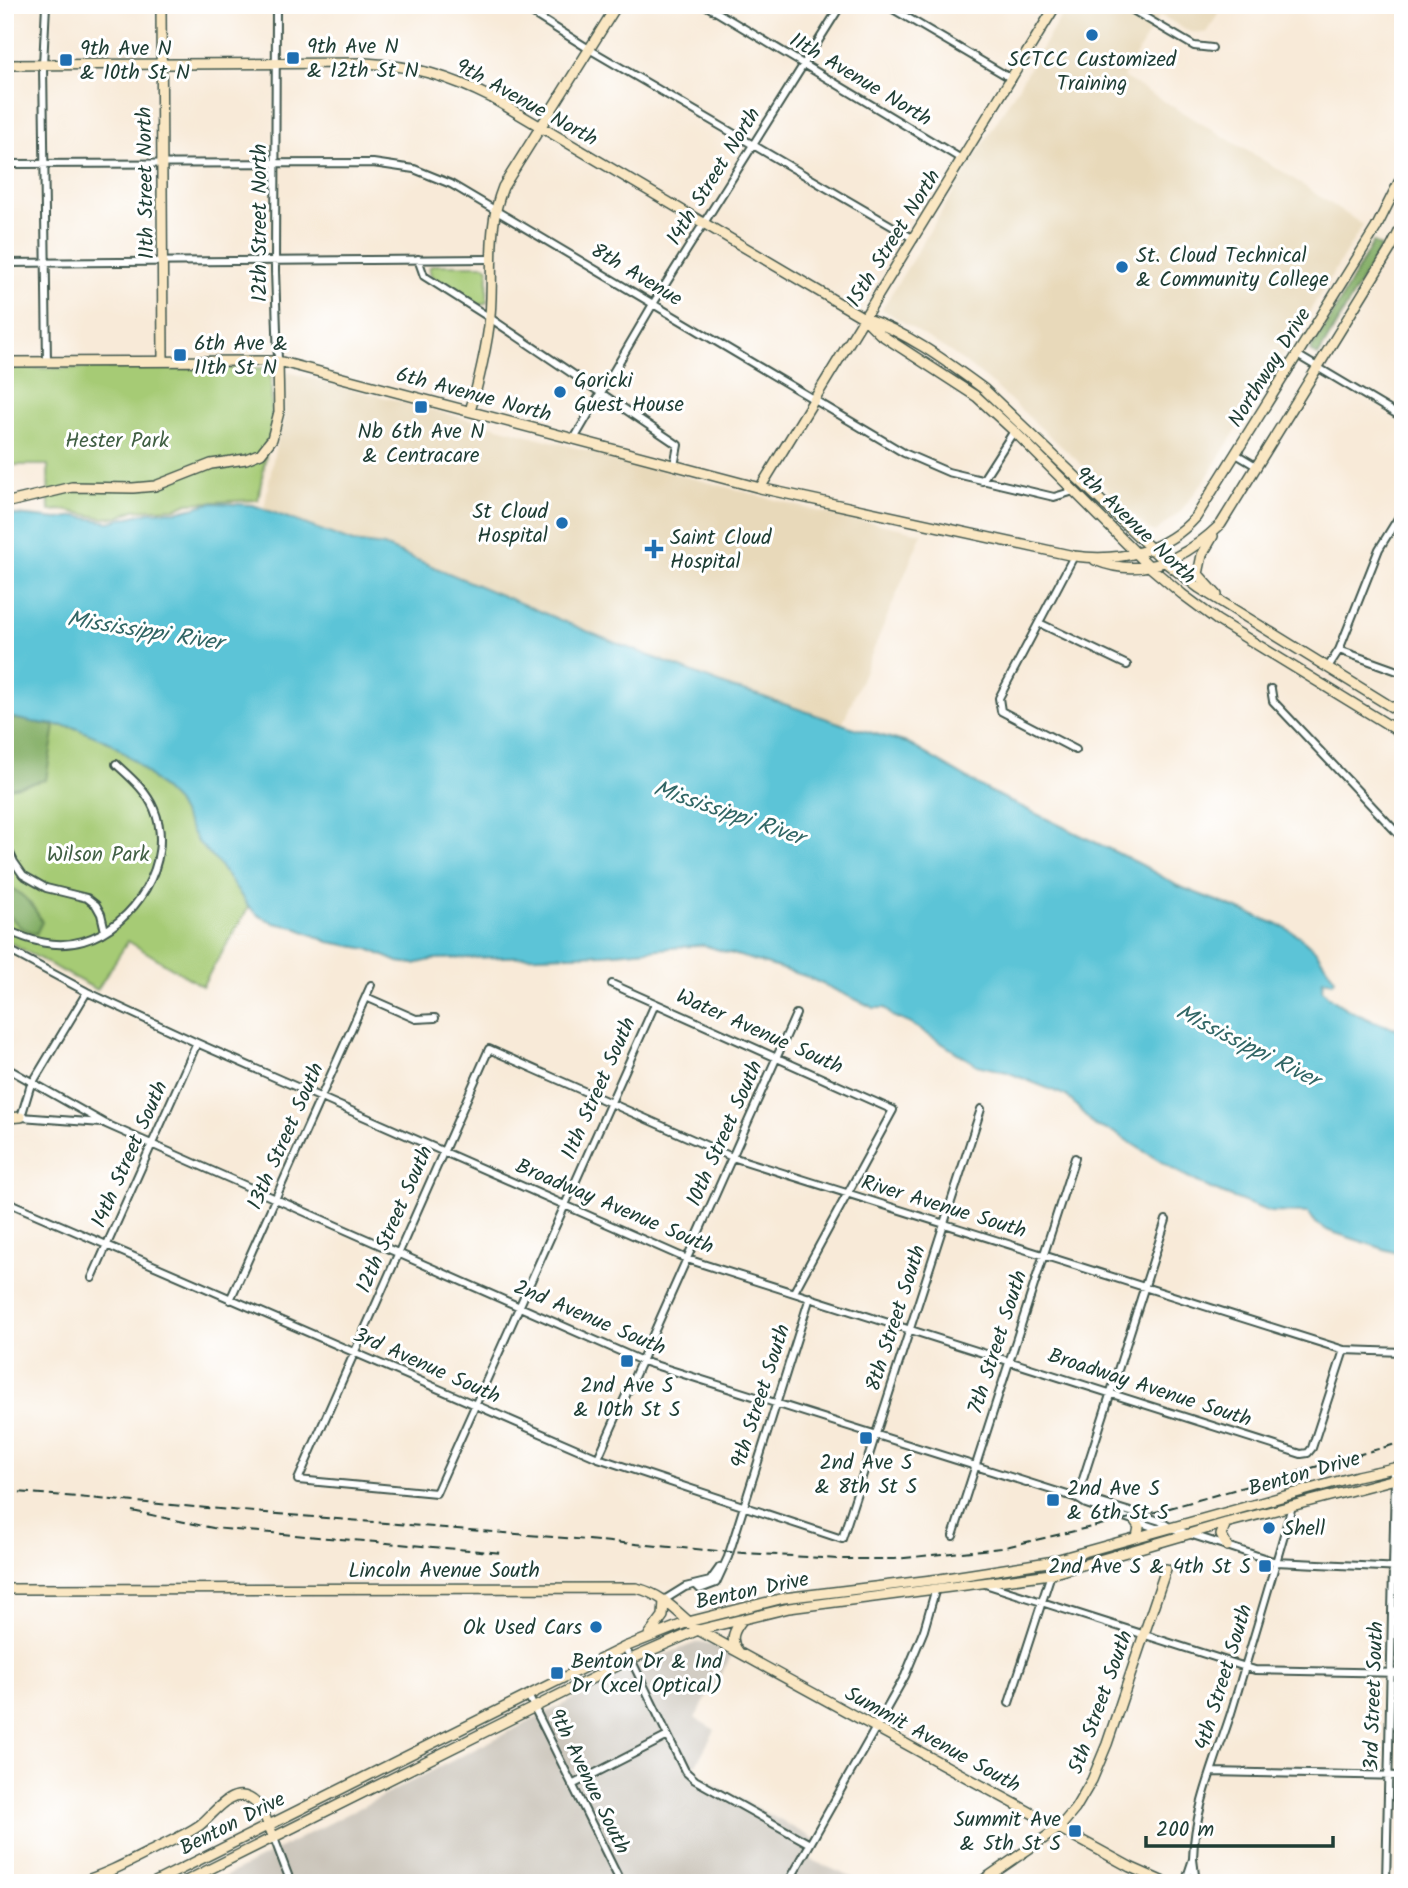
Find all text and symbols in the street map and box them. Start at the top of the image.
street label: 11th Avenue North [783,25,938,136]
marker: SCTCC Customized Training [1084,27,1100,43]
place label: 9th Ave N & 12th St N [307,31,419,88]
place label: 9th Ave N & 10th St N [80,33,190,90]
place label: SCTCC Customized Training [1008,44,1177,101]
marker: 9th Ave N & 12th St N [285,50,301,66]
street label: 9th Avenue North [449,50,604,156]
marker: 9th Ave N & 10th St N [58,52,74,68]
street label: 14th Street North [658,101,770,252]
street label: 11th Street North [129,106,164,260]
street label: 12th Street North [244,144,277,302]
street label: 15th Street North [839,163,950,314]
street label: 8th Avenue [584,235,689,316]
place label: St. Cloud Technical & Community College [1136,240,1329,297]
marker: St. Cloud Technical & Community College [1114,259,1130,275]
street label: Northway Drive [1220,301,1321,434]
place label: 6th Ave & 11th St N [194,328,288,385]
marker: 6th Ave & 11th St N [172,347,188,363]
street label: 6th Avenue North [392,359,555,432]
place label: Goricki Guest House [574,365,685,422]
marker: Goricki Guest House [552,384,568,400]
marker: Nb 6th Ave N & Centracare [413,399,429,415]
place label: Nb 6th Ave N & Centracare [358,416,484,473]
park label: Hester Park [65,425,169,458]
street label: 9th Avenue North [1067,459,1203,593]
place label: St Cloud Hospital [472,496,549,553]
marker: St Cloud Hospital [554,515,570,531]
place label: Saint Cloud Hospital [670,522,772,579]
marker: Saint Cloud Hospital [644,539,664,559]
water label: Mississippi River [64,602,229,663]
water label: Mississippi River [648,771,813,858]
park label: Wilson Park [47,839,149,872]
street label: Water Avenue South [671,981,848,1084]
water label: Mississippi River [1169,995,1329,1100]
street label: 11th Street South [553,1012,646,1165]
street label: 10th Street South [678,1055,772,1212]
street label: 13th Street South [239,1058,334,1216]
street label: 14th Street South [83,1076,178,1233]
street label: 12th Street South [348,1141,443,1299]
street label: Broadway Avenue South [510,1151,719,1264]
street label: River Avenue South [857,1167,1030,1248]
street label: 8th Street South [857,1241,936,1396]
street label: 7th Street South [960,1266,1037,1419]
street label: 2nd Avenue South [508,1271,671,1365]
street label: 3rd Avenue South [347,1319,505,1414]
street label: 9th Street South [723,1320,800,1473]
street label: Broadway Avenue South [1043,1340,1256,1437]
marker: 2nd Ave S & 10th St S [619,1353,635,1369]
place label: 2nd Ave S & 10th St S [574,1370,680,1427]
marker: 2nd Ave S & 8th St S [858,1430,874,1446]
street label: Benton Drive [1245,1443,1365,1506]
place label: 2nd Ave S & 8th St S [815,1447,917,1504]
place label: 2nd Ave S & 6th St S [1067,1473,1169,1530]
marker: 2nd Ave S & 6th St S [1045,1492,1061,1508]
place label: Shell [1283,1513,1325,1546]
marker: Shell [1261,1520,1277,1536]
place label: 2nd Ave S & 4th St S [1048,1551,1251,1584]
street label: Lincoln Avenue South [348,1555,540,1588]
marker: 2nd Ave S & 4th St S [1257,1558,1273,1574]
street label: Benton Drive [693,1563,813,1620]
street label: 4th Street South [1187,1600,1262,1755]
place label: Ok Used Cars [463,1612,582,1645]
marker: Ok Used Cars [588,1619,604,1635]
street label: 3rd Street South [1355,1621,1394,1771]
street label: 5th Street South [1060,1626,1143,1779]
place label: Benton Dr & Ind Dr (xcel Optical) [571,1646,723,1703]
marker: Benton Dr & Ind Dr (xcel Optical) [549,1665,565,1681]
street label: Summit Avenue South [838,1678,1026,1802]
street label: 9th Avenue South [539,1703,638,1860]
street label: Benton Drive [174,1783,292,1865]
place label: Summit Ave & 5th St S [954,1804,1062,1861]
scale bar [1146,1804,1333,1848]
text: 200 m [1156,1814,1214,1847]
marker: Summit Ave & 5th St S [1067,1823,1083,1839]

